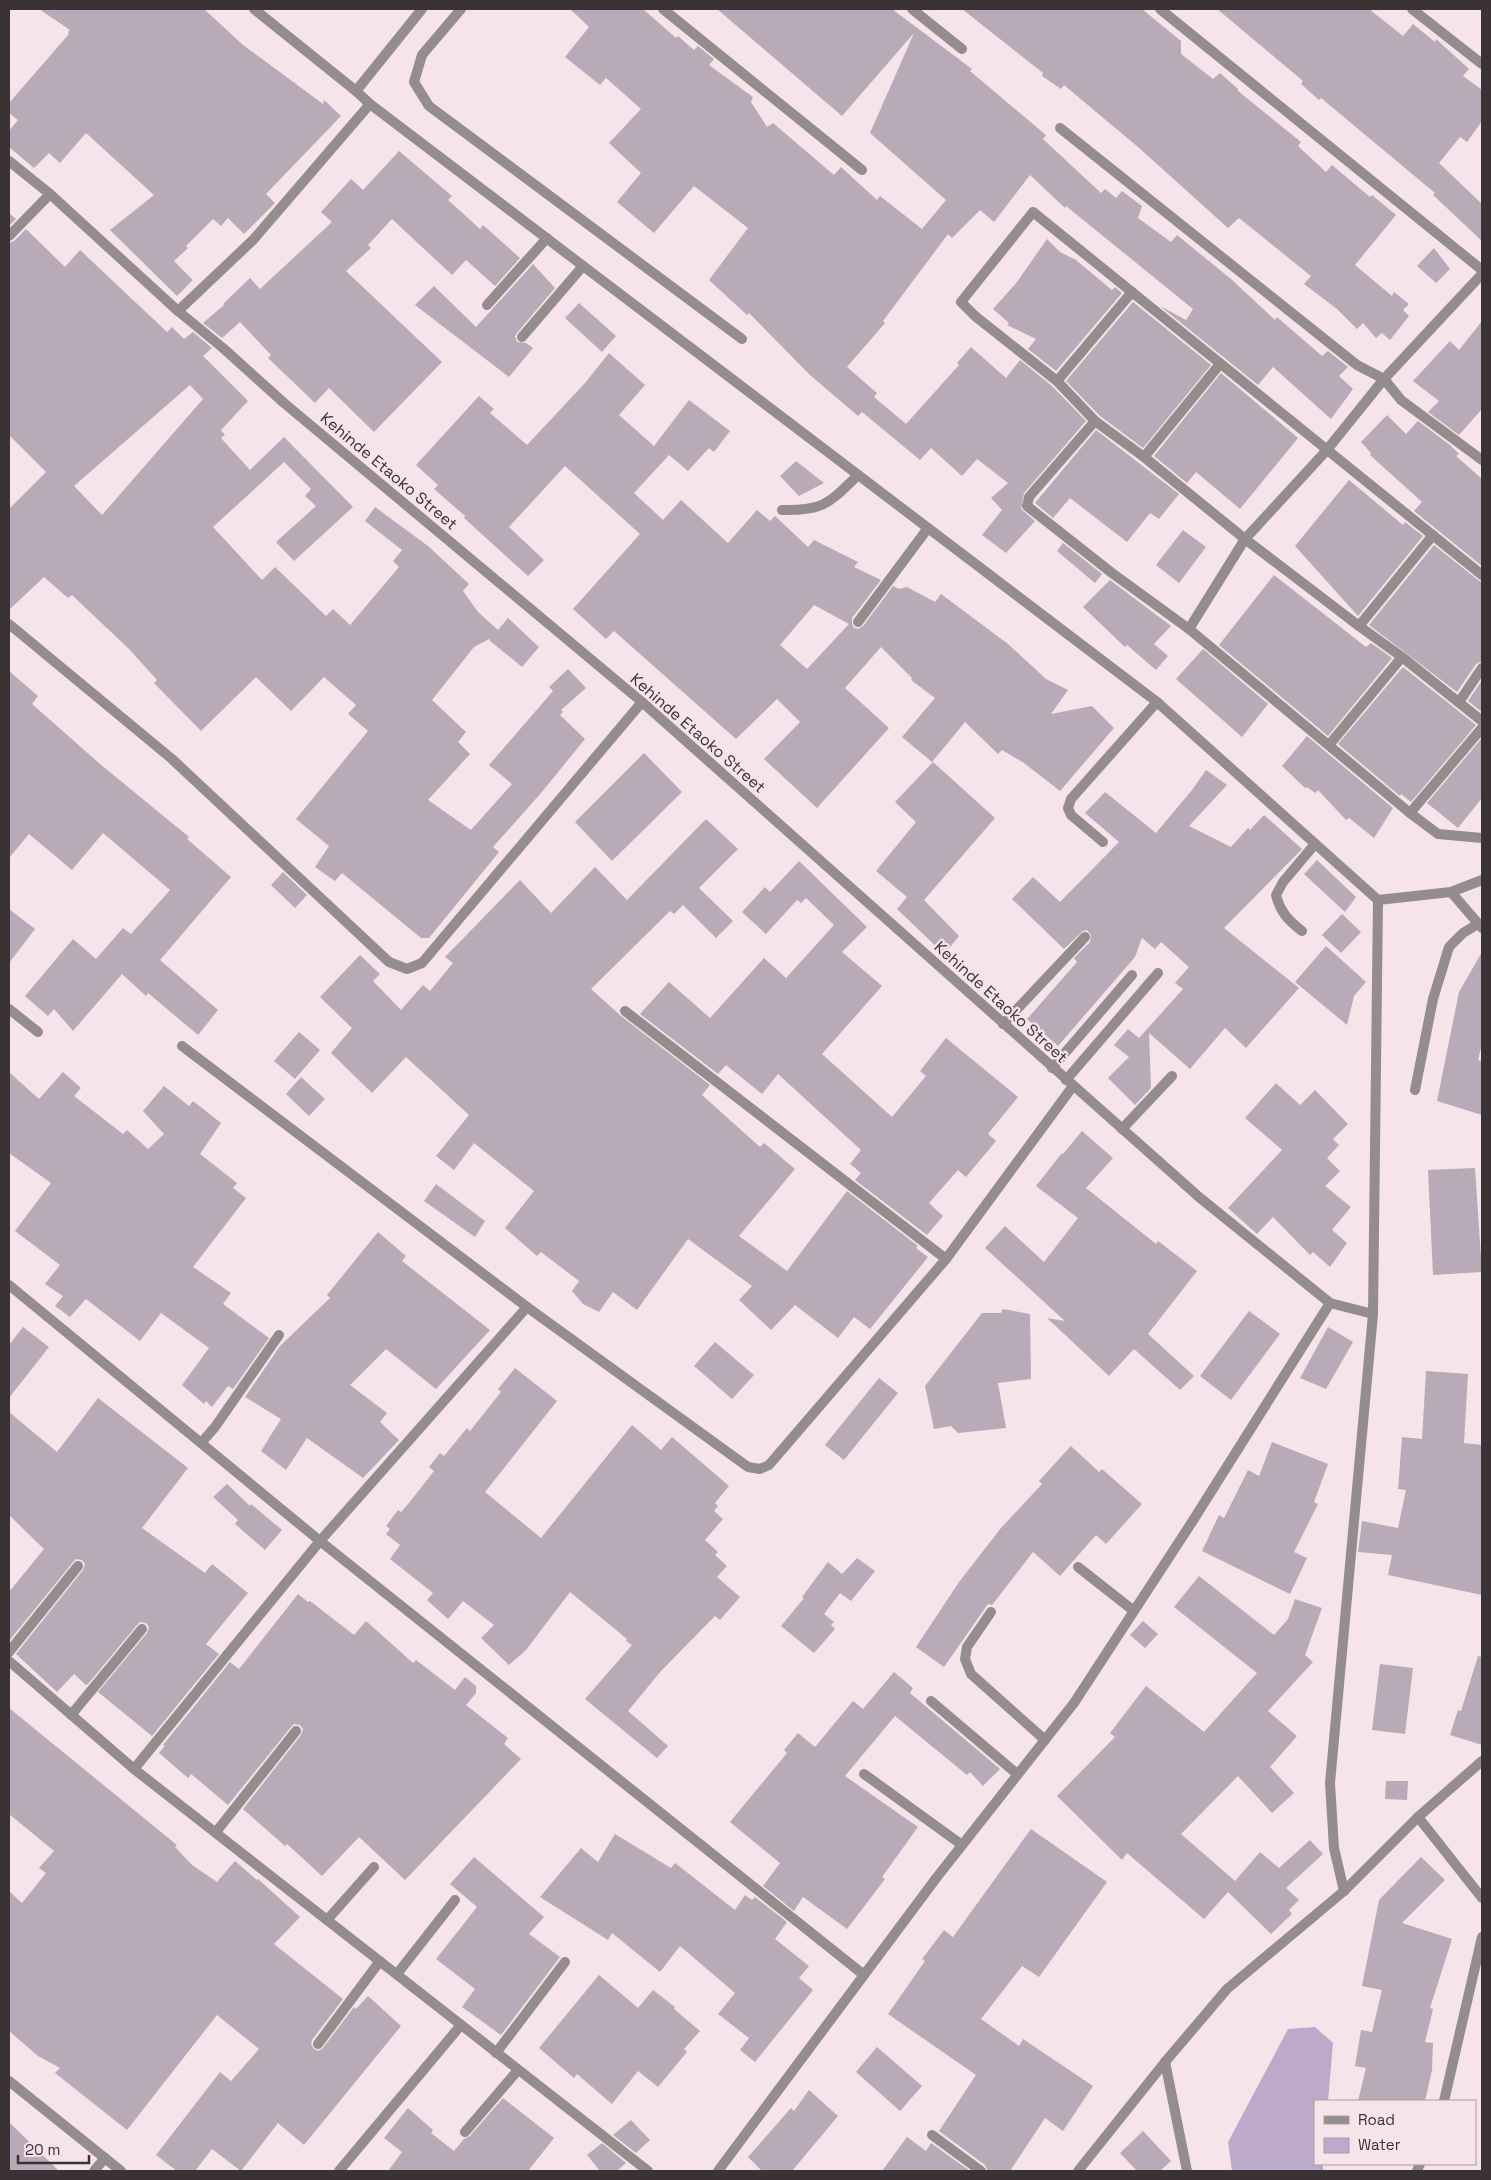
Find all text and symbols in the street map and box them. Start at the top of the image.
street label: Kehinde Etaoko Street [316,407,462,535]
street label: Kehinde Etaoko Street [626,668,770,798]
street label: Kehinde Etaoko Street [930,936,1072,1068]
legend [1314,2100,1476,2165]
text: Road [1358,2110,1395,2129]
scale bar [18,2132,89,2164]
text: Water [1358,2135,1401,2154]
text: 20 m [25,2140,60,2159]

